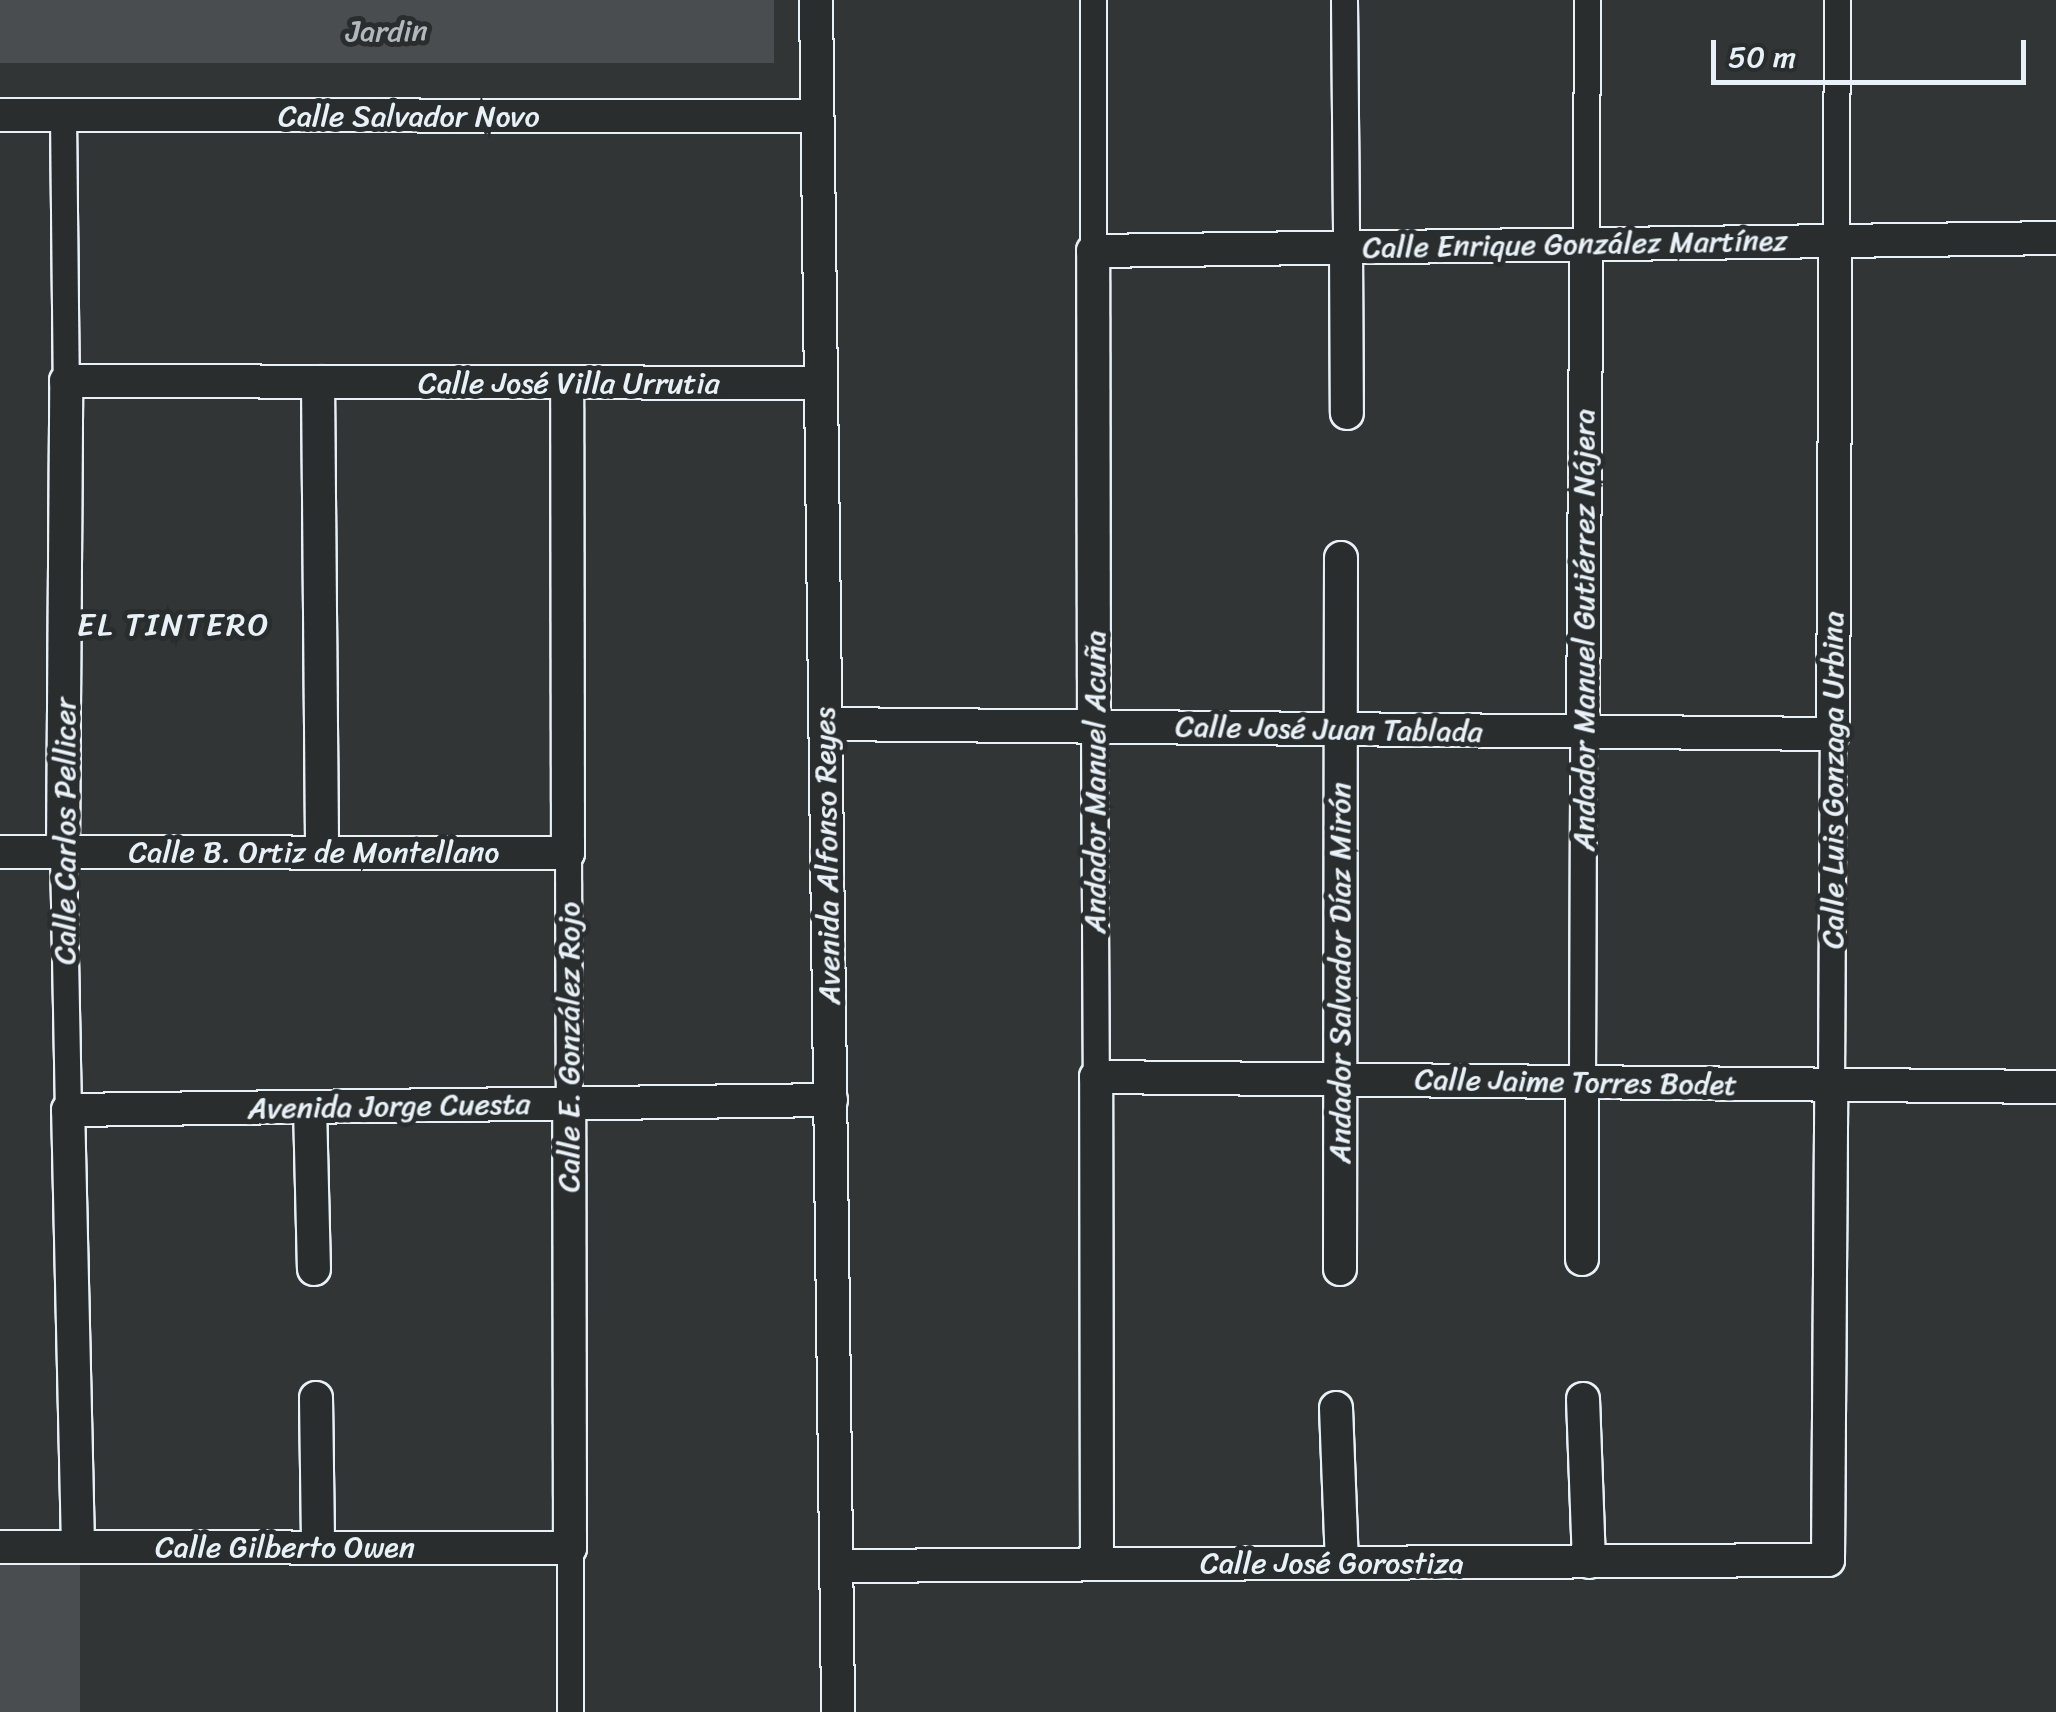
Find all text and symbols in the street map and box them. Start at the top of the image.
park label: Jardin [346,13,428,49]
scale bar [1716,20,2031,82]
text: 50 m [1728,30,1796,84]
street label: Calle Salvador Novo [278,98,540,134]
street label: Calle Enrique González Martínez [1362,222,1788,266]
street label: Calle José Villa Urrutia [418,365,720,401]
street label: Andador Manuel Gutiérrez Nájera [1566,409,1602,851]
district label: EL TINTERO [78,606,270,644]
street label: Calle Luis Gonzaga Urbina [1815,610,1851,950]
street label: Andador Manuel Acuña [1077,631,1113,933]
street label: Calle Carlos Pellicer [47,699,83,963]
street label: Avenida Alfonso Reyes [806,706,848,1006]
street label: Calle José Juan Tablada [1174,708,1484,750]
street label: Andador Salvador Díaz Mirón [1322,783,1358,1163]
street label: Calle B. Ortiz de Montellano [128,834,500,870]
street label: Calle E. González Rojo [551,901,587,1193]
street label: Calle Jaime Torres Bodet [1413,1061,1739,1103]
street label: Avenida Jorge Cuesta [247,1086,531,1126]
street label: Calle Gilberto Owen [155,1529,415,1565]
street label: Calle José Gorostiza [1199,1545,1465,1581]

